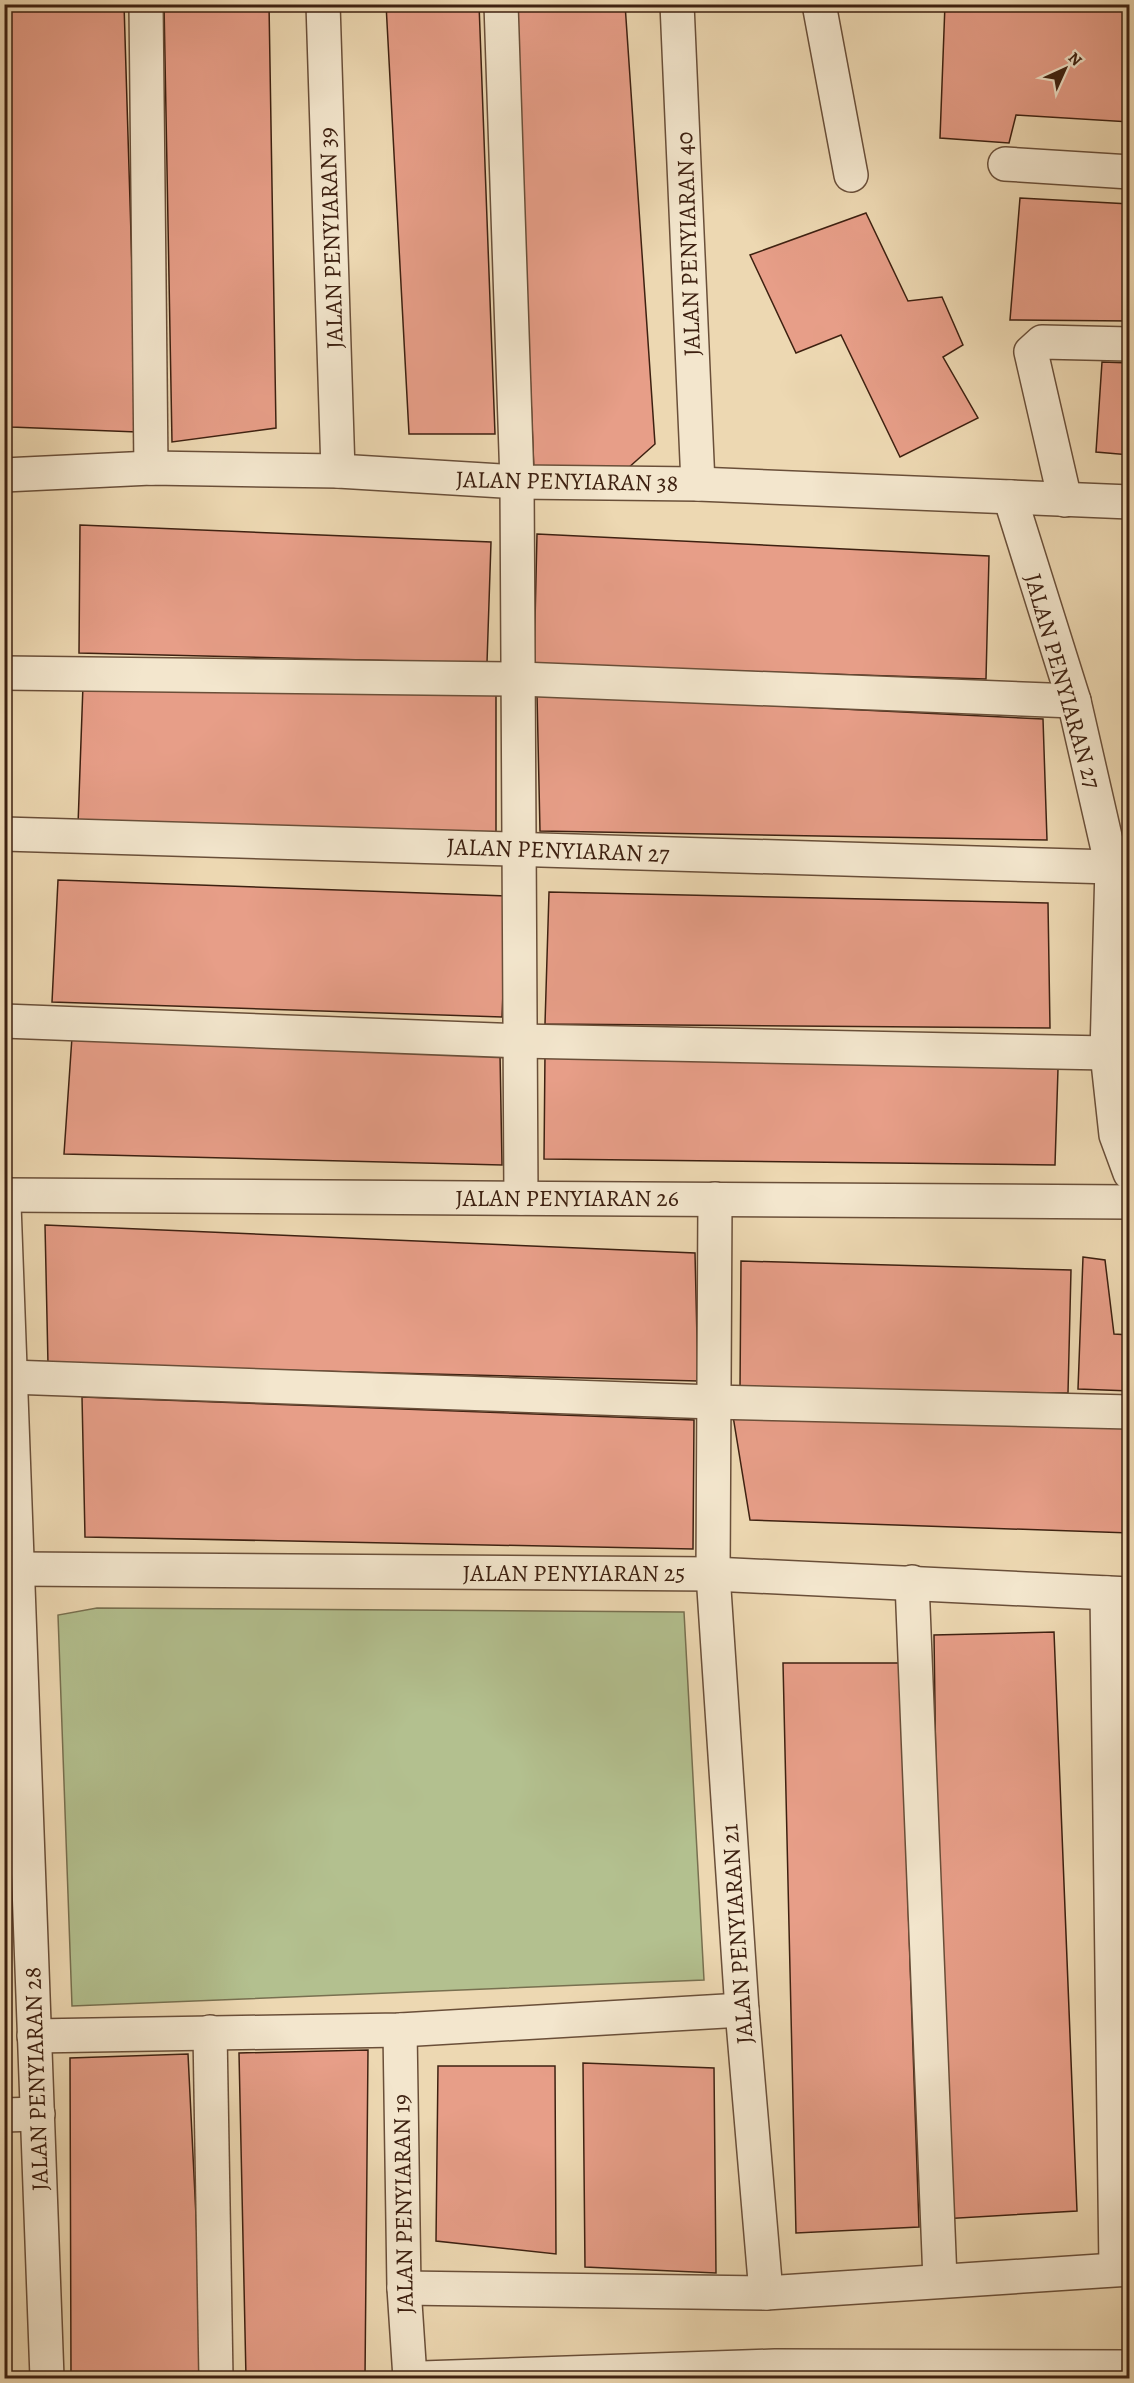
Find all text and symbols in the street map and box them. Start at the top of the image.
north arrow [1035,39,1095,99]
text: N [1063,47,1087,71]
street label: JALAN PENYIARAN 39 [311,126,351,350]
street label: JALAN PENYIARAN 40 [668,131,708,357]
street label: JALAN PENYIARAN 38 [455,463,679,499]
street label: JALAN PENYIARAN 27 [1017,570,1109,793]
street label: JALAN PENYIARAN 27 [446,830,671,870]
street label: JALAN PENYIARAN 26 [455,1182,679,1214]
street label: JALAN PENYIARAN 25 [463,1557,685,1589]
street label: JALAN PENYIARAN 21 [713,1823,761,2045]
street label: JALAN PENYIARAN 28 [16,1966,56,2192]
street label: JALAN PENYIARAN 19 [385,2094,421,2314]

